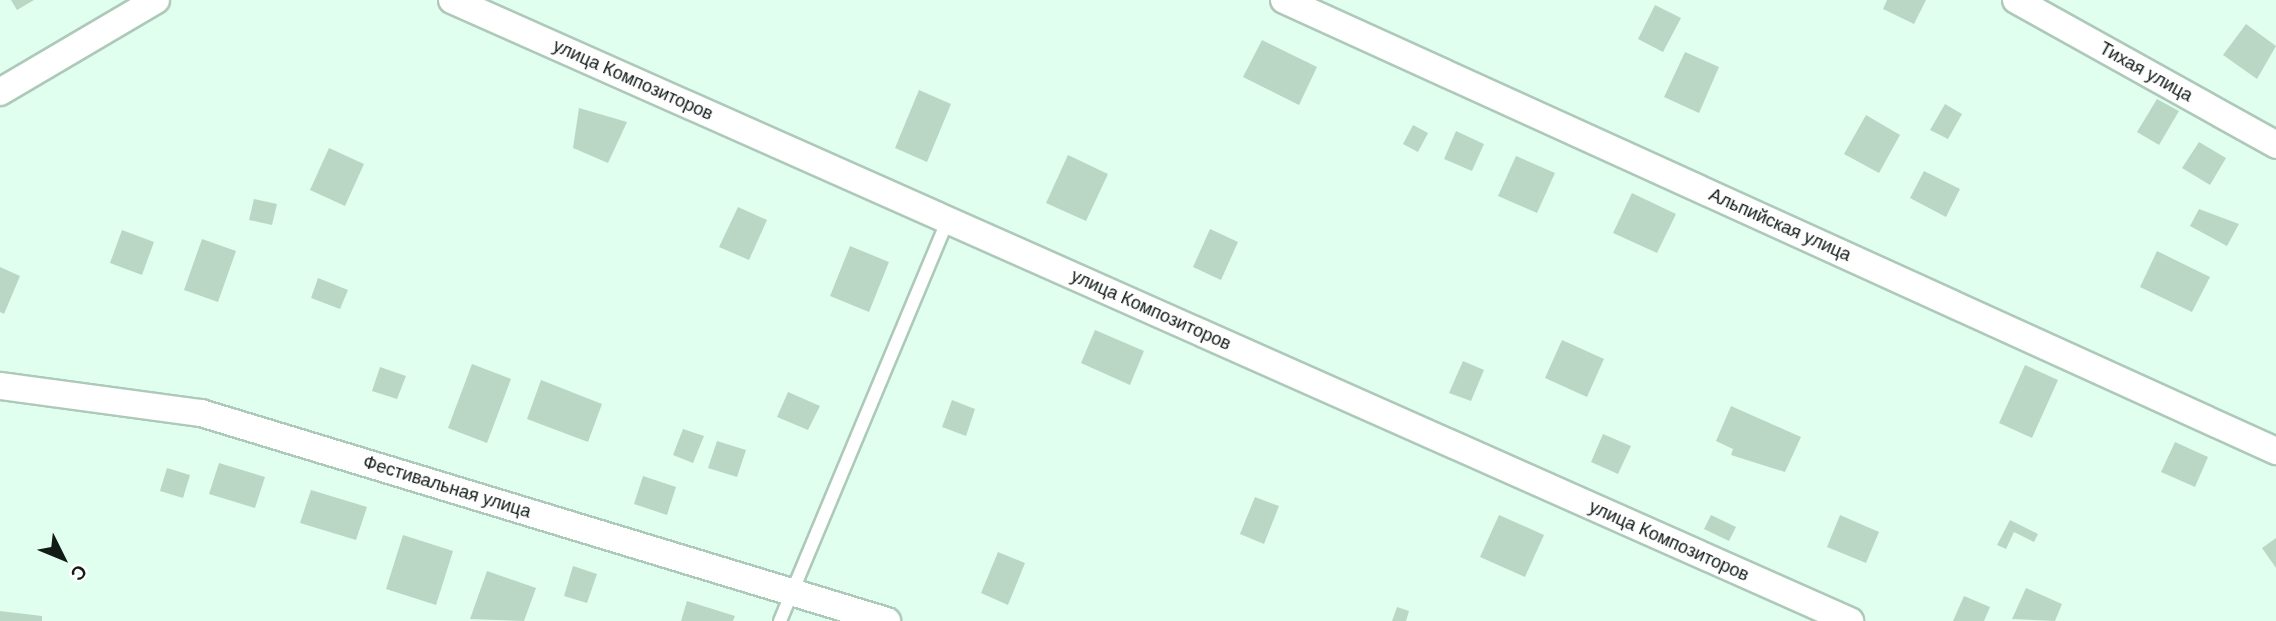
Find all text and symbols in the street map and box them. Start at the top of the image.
street label: улица Композиторов [550,35,716,125]
street label: Тихая улица [2096,38,2196,106]
street label: Альпийская улица [1706,184,1854,266]
street label: улица Композиторов [1068,265,1234,355]
street label: Фестивальная улица [360,451,534,523]
street label: улица Композиторов [1586,496,1752,586]
north arrow [28,523,98,593]
text: С [66,560,91,585]

